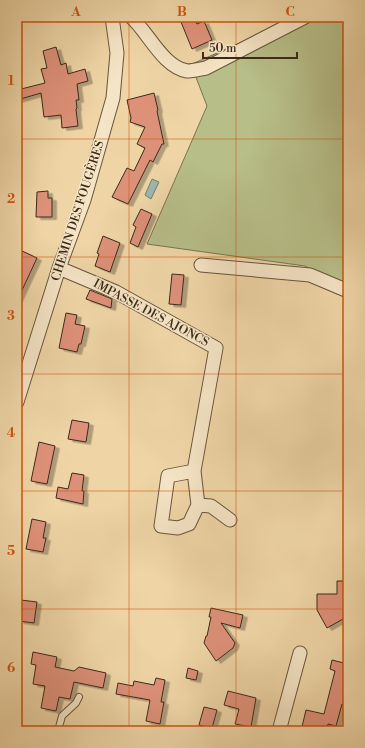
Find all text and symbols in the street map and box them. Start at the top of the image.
text: A [70,4,81,20]
text: B [177,4,187,20]
text: C [285,4,295,20]
scale bar [203,34,297,60]
text: 50 m [209,41,237,56]
text: 1 [8,73,15,89]
street label: CHEMIN DES FOUGÈRES [46,138,108,283]
text: 2 [7,191,15,207]
street label: IMPASSE DES AJONCS [91,276,212,350]
text: 3 [7,308,15,324]
text: 4 [7,425,16,441]
text: 5 [7,543,15,559]
text: 6 [7,660,15,676]

